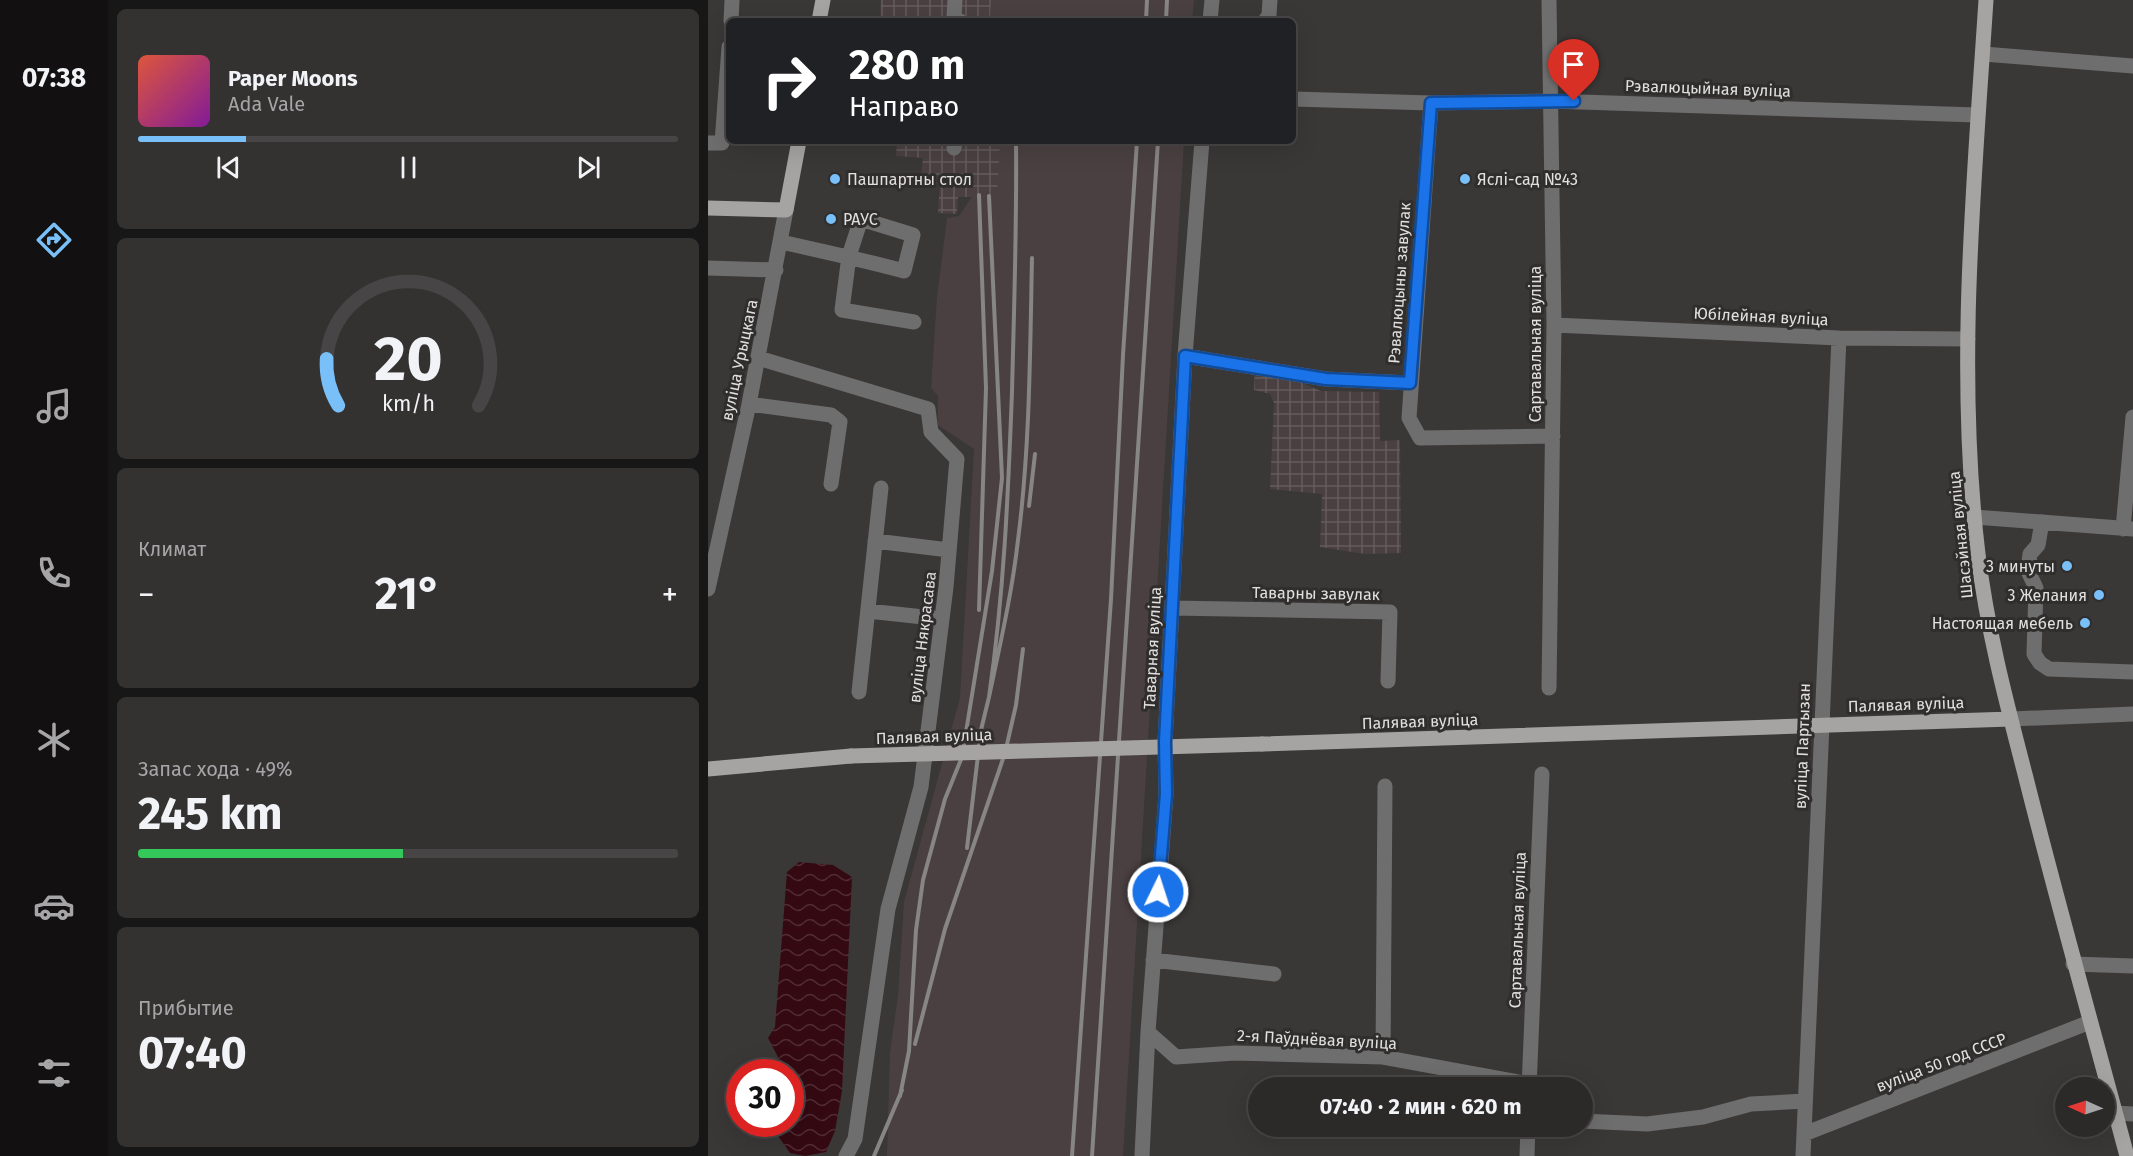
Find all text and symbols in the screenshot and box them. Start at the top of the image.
pin [1548,39,1599,101]
text: 280 m [849,40,965,90]
icon: right [750,42,828,120]
icon: arrive [1557,48,1590,81]
text: 07:38 [22,62,86,94]
text: Paper Moons [228,65,358,92]
street label: Рэвалюцыйная вуліца [1625,76,1791,101]
text: Направо [849,91,959,123]
text: Ada Vale [228,92,305,116]
icon: previous [212,151,245,184]
icon: pause [392,151,425,184]
icon: next [572,151,605,184]
place label: Пашпартны стол [847,170,972,189]
place label: Яслі-сад №43 [1477,170,1578,189]
marker: Пашпартны стол [828,172,842,186]
marker: Яслі-сад №43 [1458,172,1472,186]
street label: Рэвалюцыны завулак [1384,201,1415,364]
place label: РАУС [843,210,878,229]
marker: РАУС [824,212,838,226]
icon: directions [33,219,75,261]
street label: Сартавальная вуліца [1526,266,1545,422]
street label: вуліца Урыцкага [717,298,762,422]
street label: Юбілейная вуліца [1693,303,1829,330]
text: 20 [374,322,442,397]
icon: music [33,385,75,427]
text: km/h [381,391,435,417]
street label: Шасэйная вуліца [1944,470,1977,600]
text: Климат [138,537,206,561]
icon: phone [33,552,75,594]
place label: 3 минуты [1986,557,2055,576]
marker: 3 минуты [2060,559,2074,573]
text: 21° [375,567,441,621]
street label: вуліца Някрасава [905,570,940,704]
text: − [138,575,155,615]
text: + [662,575,678,615]
street label: Таварны завулак [1252,583,1381,604]
street label: Таварная вуліца [1140,586,1165,710]
place label: 3 Желания [2007,586,2087,605]
marker: 3 Желания [2092,588,2106,602]
place label: Настоящая мебель [1932,614,2073,633]
marker: Настоящая мебель [2078,616,2092,630]
street label: вуліца Партызан [1791,683,1814,809]
street label: Палявая вуліца [1847,693,1965,716]
street label: Палявая вуліца [1361,710,1479,733]
icon: climate [33,719,75,761]
street label: Палявая вуліца [875,725,993,748]
text: Запас хода · 49% [138,757,293,781]
text: 245 km [138,787,283,841]
street label: Сартавальная вуліца [1505,851,1530,1009]
position arrow [1126,860,1190,924]
icon: car [33,885,75,927]
text: Прибытие [138,996,234,1020]
text: 07:40 [138,1026,247,1080]
street label: 2-я Паўднёвая вуліца [1236,1026,1397,1053]
street label: вуліца 50 год СССР [1873,1029,2009,1096]
icon: filters [33,1052,75,1094]
speed limit sign: 30 [726,1059,804,1137]
north arrow [2055,1077,2115,1137]
map controls [2055,1077,2115,1137]
text: 07:40 · 2 мин · 620 m [1319,1093,1522,1120]

